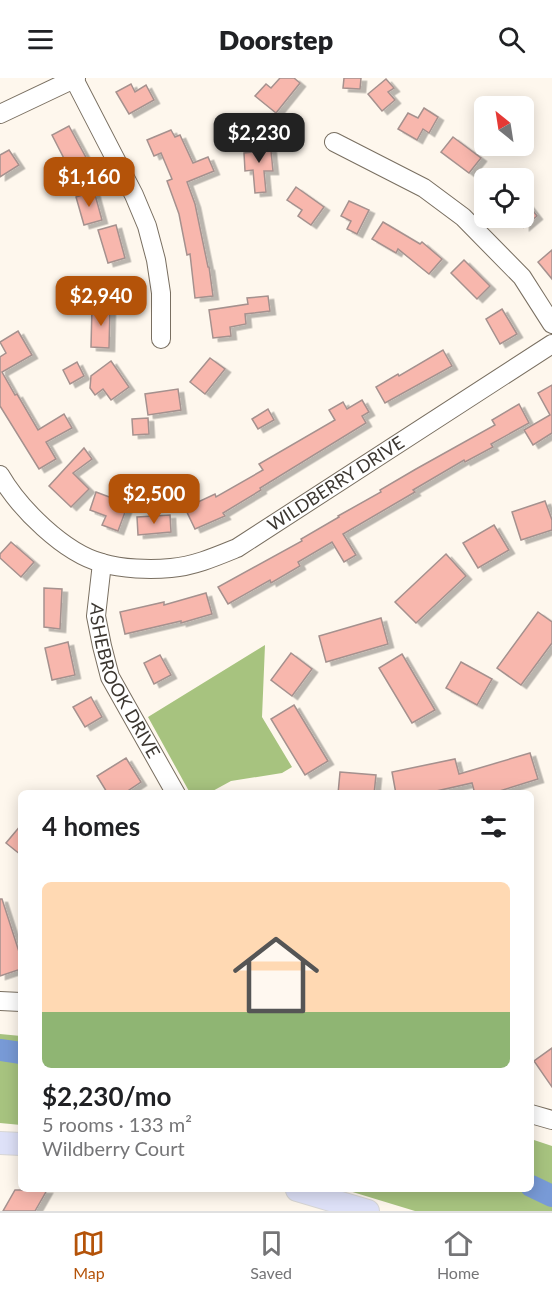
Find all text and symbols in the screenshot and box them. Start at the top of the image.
icon: menu [24,23,57,56]
text: Doorstep [219,23,333,56]
icon: search [495,23,528,56]
north arrow [474,96,534,156]
map controls [474,96,534,228]
pin: $2,230 [210,113,308,164]
text: $2,230 [228,120,290,144]
pin: $1,160 [40,157,138,208]
text: $1,160 [58,164,120,188]
button: locate [474,168,534,228]
pin: $2,940 [52,276,150,327]
text: $2,940 [70,283,132,307]
street label: WILDBERRY DRIVE [263,431,408,535]
pin: $2,500 [105,474,203,525]
text: $2,500 [123,481,185,505]
street label: ASHEBROOK DRIVE [86,602,165,762]
text: 4 homes [42,810,140,842]
icon: filters [477,810,510,843]
icon: home [222,921,330,1029]
text: $2,230/mo [42,1080,172,1112]
text: 5 rooms · 133 m² [42,1112,192,1136]
text: Wildberry Court [42,1136,185,1160]
tab: Map [72,1227,105,1282]
tab: Saved [250,1227,292,1282]
tab: Home [437,1227,480,1282]

